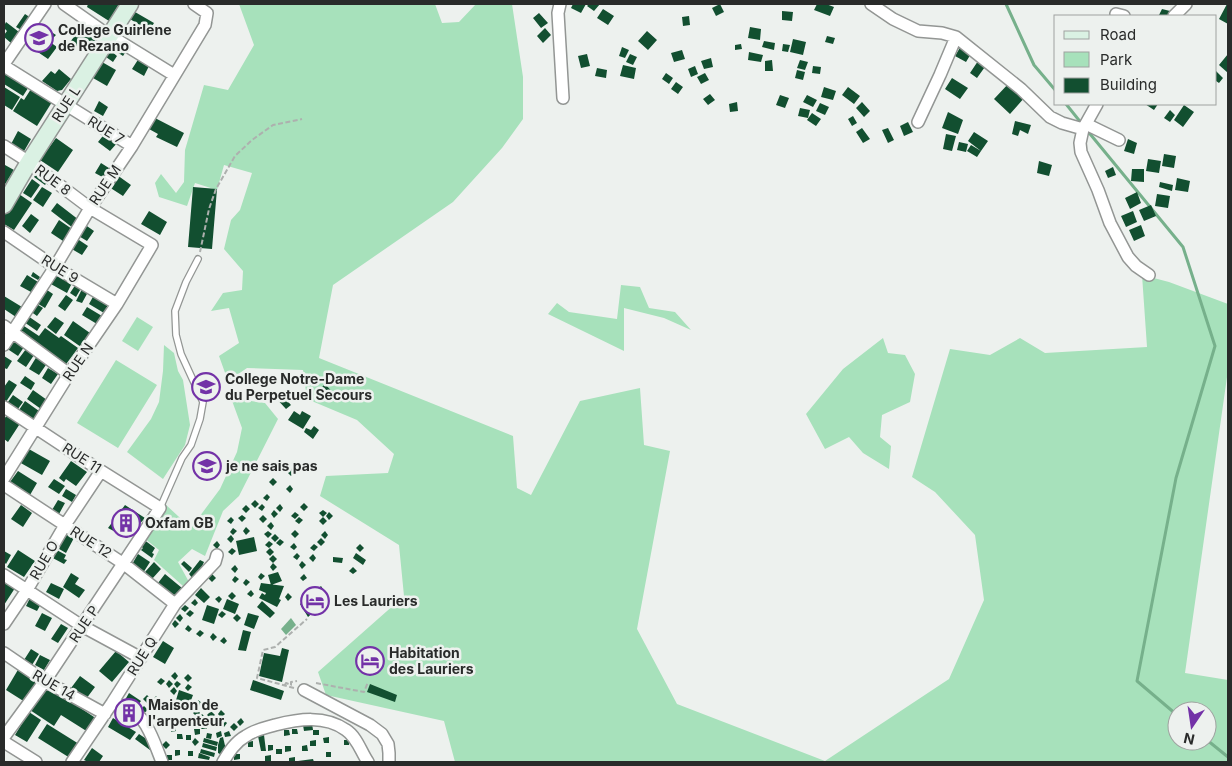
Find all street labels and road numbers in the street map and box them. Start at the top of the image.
street label: RUE L [48,82,84,125]
street label: RUE 7 [85,112,128,147]
street label: RUE 8 [32,161,75,199]
street label: RUE M [85,162,124,208]
street label: RUE 9 [39,251,82,287]
street label: RUE N [59,339,96,384]
street label: RUE 11 [60,439,105,476]
street label: RUE 12 [67,522,115,561]
street label: RUE O [26,537,62,582]
street label: RUE P [65,602,102,645]
street label: RUE Q [123,633,160,678]
street label: RUE 14 [30,666,79,704]

